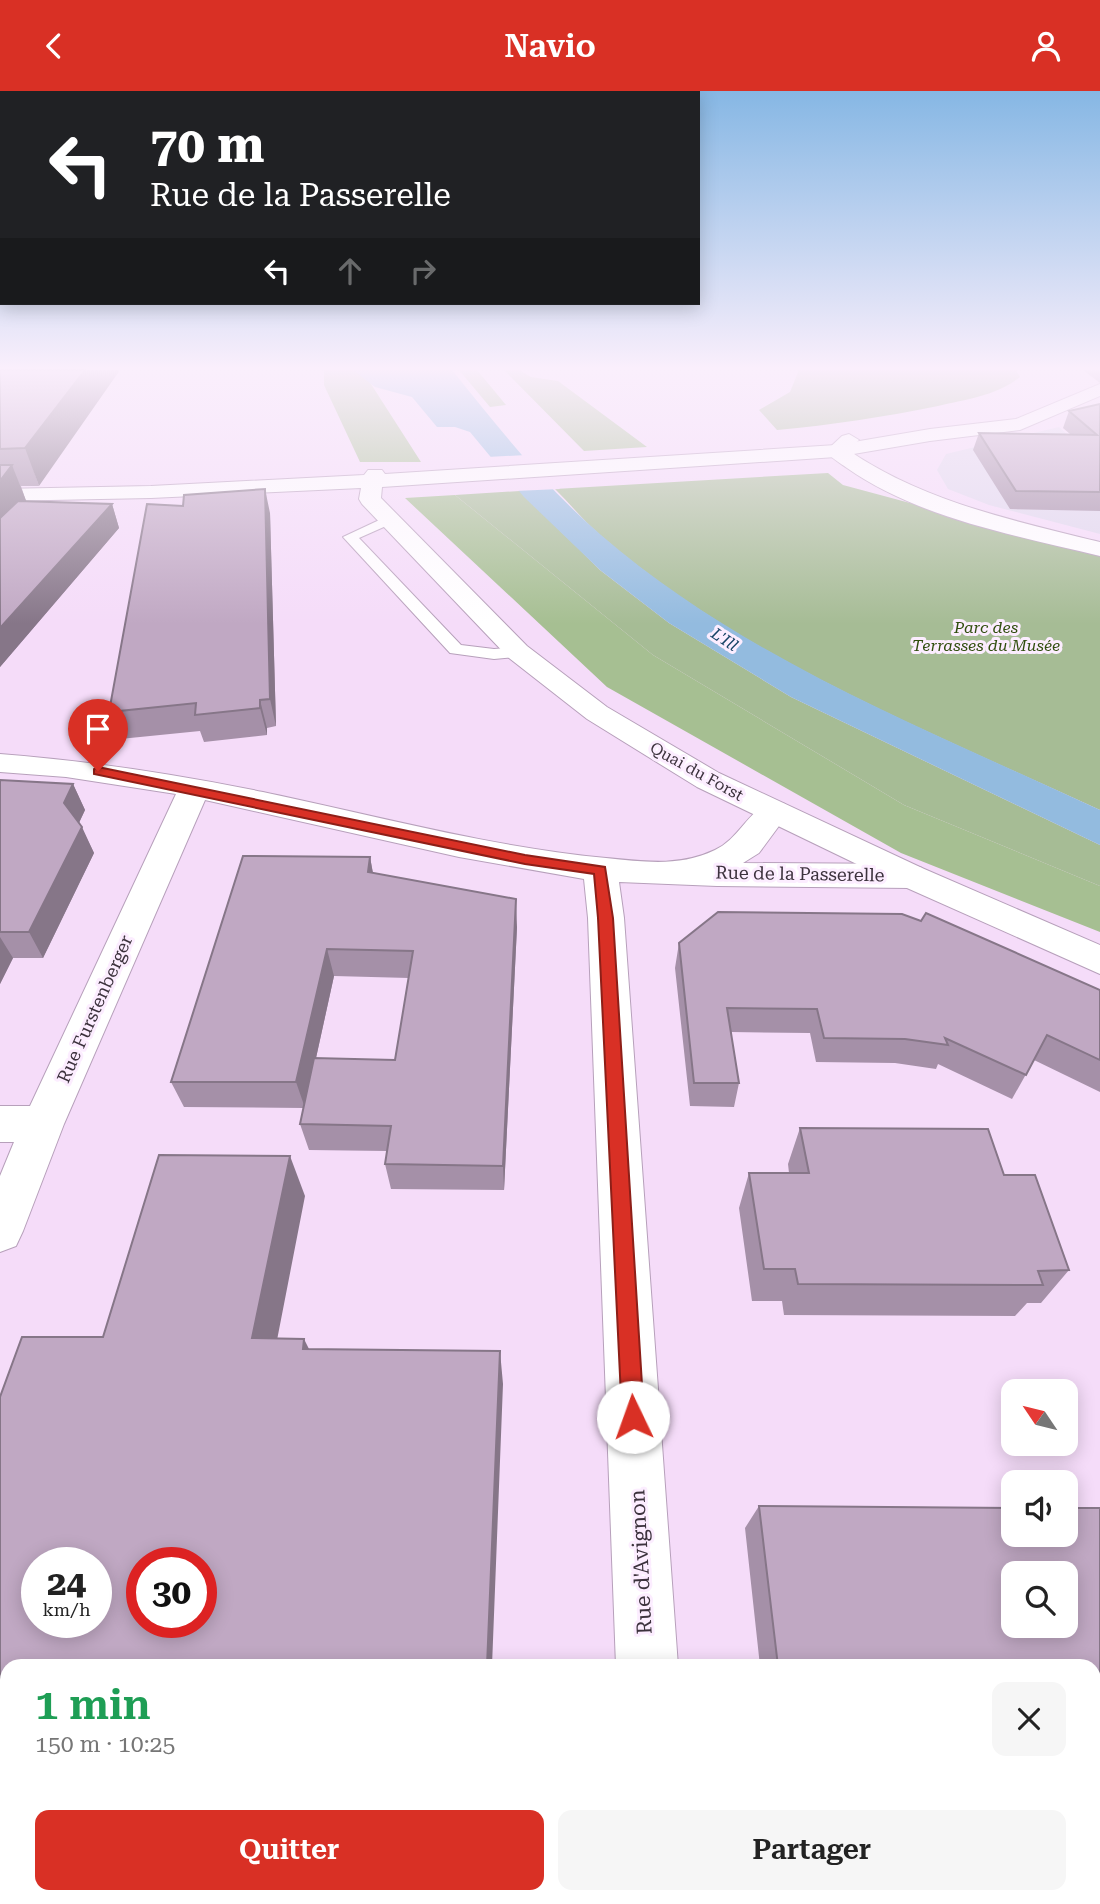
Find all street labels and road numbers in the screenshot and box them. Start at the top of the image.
street label: Quai du Forst [647,738,747,805]
street label: Rue de la Passerelle [715,862,885,885]
street label: Rue Furstenberger [53,932,137,1086]
street label: Rue d'Avignon [625,1489,657,1635]

